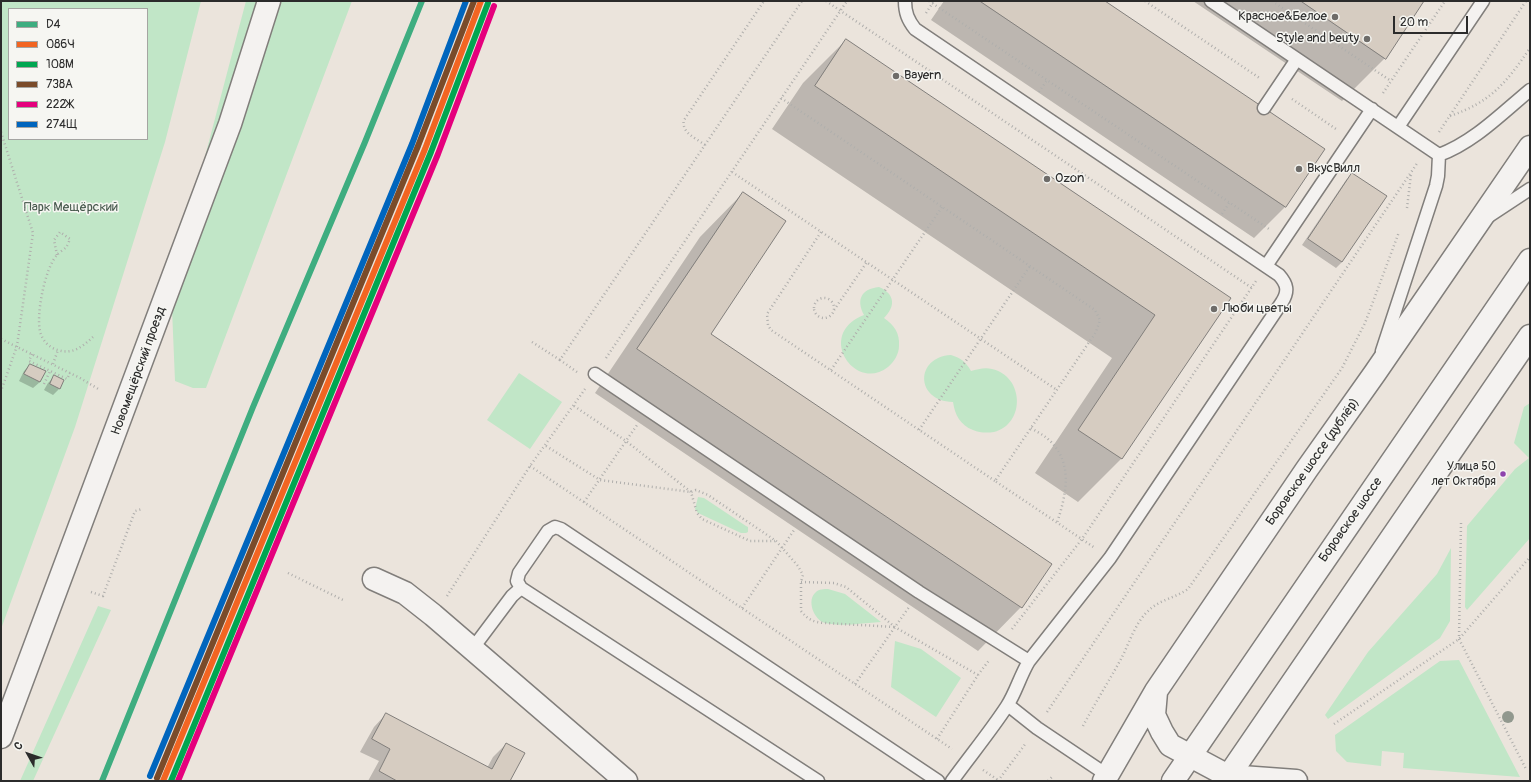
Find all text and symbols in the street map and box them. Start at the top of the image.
legend [8,8,148,140]
scale bar [1395,8,1470,34]
place label: Красное&Белое [1238,9,1327,25]
marker: Красное&Белое [1330,12,1340,22]
text: 20 m [1400,15,1428,30]
text: D4 [46,17,60,32]
place label: Style and beuty [1276,31,1359,47]
marker: Style and beuty [1362,34,1372,44]
text: 086Ч [46,37,74,52]
text: 108М [46,57,74,72]
place label: Bayern [904,68,941,84]
marker: Bayern [891,71,901,81]
text: 738А [46,77,73,92]
text: 222Ж [46,97,73,112]
text: 274Щ [46,117,77,132]
place label: ВкусВилл [1307,161,1360,177]
marker: ВкусВилл [1294,164,1304,174]
place label: Ozon [1055,171,1084,187]
marker: Ozon [1042,174,1052,184]
park label: Парк Мещёрский [24,200,118,216]
place label: Люби цветы [1222,301,1292,317]
marker: Люби цветы [1209,304,1219,314]
street label: Новомещёрский проезд [108,305,170,437]
street label: Боровское шоссе (дублёр) [1263,395,1363,529]
place label: Улица 50 лет Октября [1432,460,1496,488]
marker: Улица 50 лет Октября [1498,469,1508,479]
street label: Боровское шоссе [1316,475,1386,565]
north arrow [8,734,48,774]
text: С [11,739,26,753]

